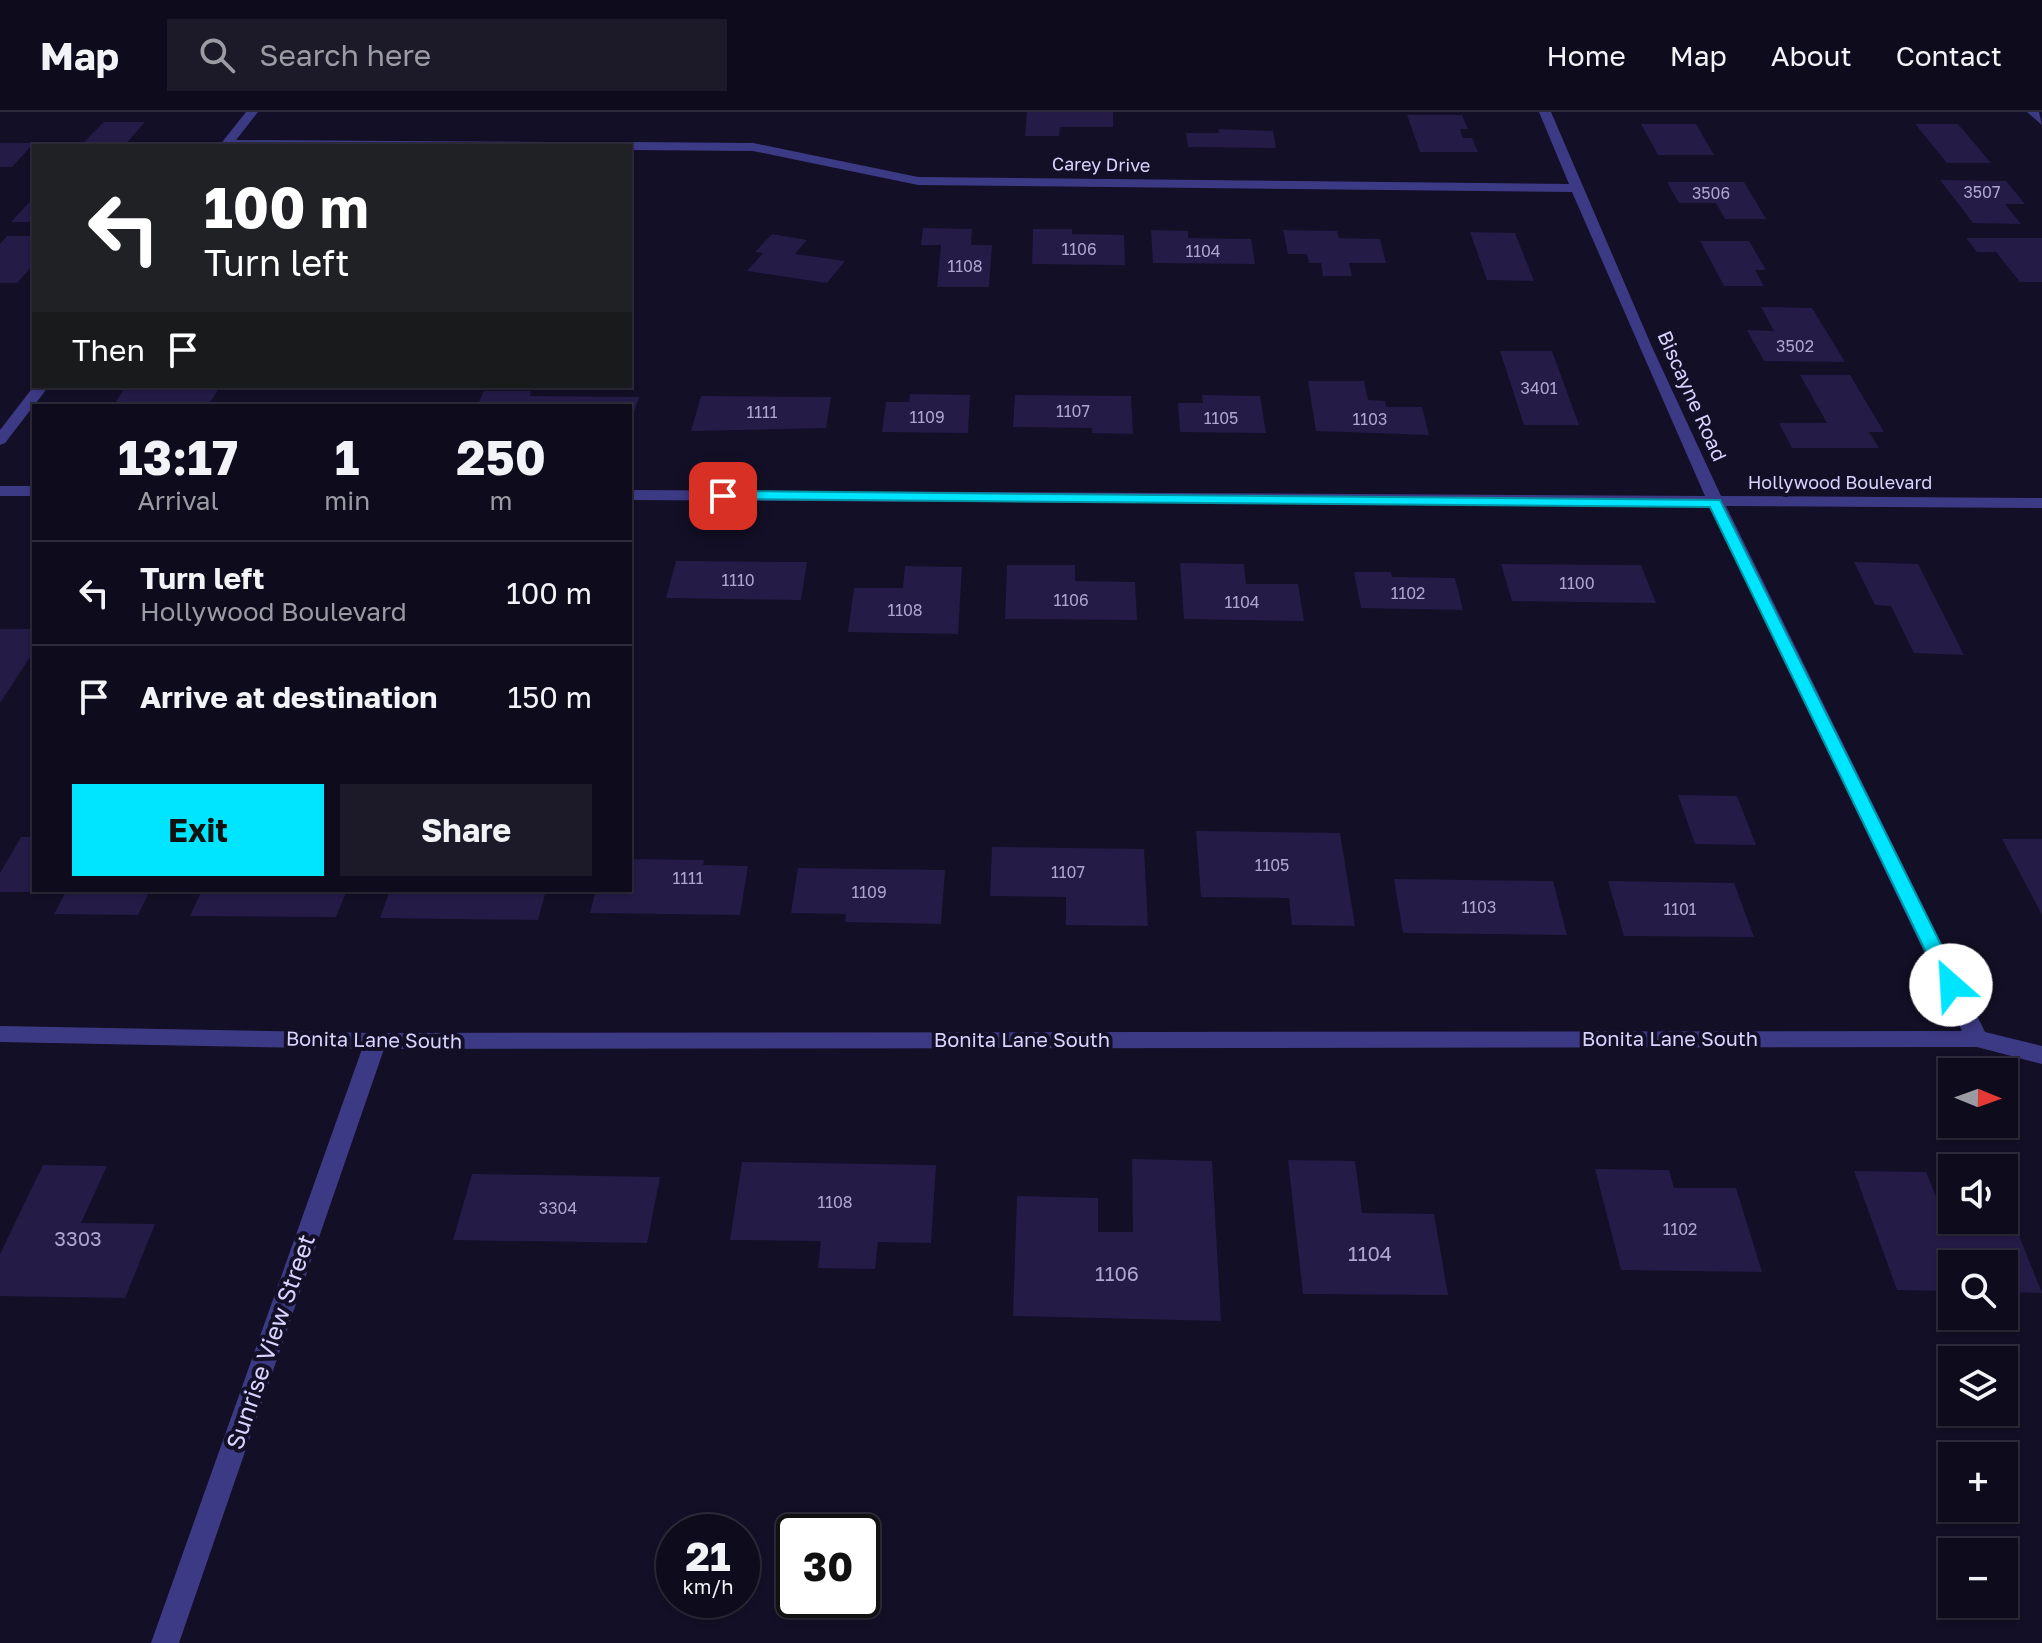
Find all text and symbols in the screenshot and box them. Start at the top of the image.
search box [167,19,727,91]
text: Map [40,33,119,78]
icon: search [195,33,239,77]
text: Search here [259,37,431,73]
text: Home [1547,39,1626,72]
text: Map [1670,39,1727,72]
text: About [1771,39,1852,72]
text: Contact [1896,39,2002,72]
street label: Carey Drive [1052,152,1150,176]
text: 100 m [204,173,369,240]
icon: left [72,176,176,280]
house number: 3507 [1963,182,2001,202]
house number: 3506 [1692,183,1730,203]
house number: 1106 [1061,239,1097,259]
text: Turn left [204,241,350,284]
house number: 1104 [1185,241,1221,261]
house number: 1108 [947,256,983,276]
street label: Biscayne Road [1653,327,1732,465]
icon: arrive [161,328,205,372]
text: Then [72,332,145,368]
house number: 3502 [1776,336,1814,356]
house number: 3401 [1521,378,1558,398]
house number: 1107 [1056,401,1090,421]
house number: 1111 [746,402,778,422]
house number: 1109 [909,407,945,427]
house number: 1105 [1204,408,1238,428]
house number: 1103 [1353,409,1387,429]
text: 13:17 [118,428,238,486]
text: 1 [335,428,360,486]
text: 250 [456,428,546,486]
pin [689,462,757,530]
street label: Hollywood Boulevard [1748,471,1932,493]
icon: arrive [701,474,745,518]
text: Arrival [137,485,219,516]
text: min [324,485,370,516]
text: m [490,485,513,516]
text: Turn left [140,560,265,596]
house number: 1110 [721,570,755,590]
icon: left [72,571,116,615]
house number: 1100 [1559,573,1595,593]
text: 100 m [506,575,592,611]
house number: 1102 [1391,583,1425,603]
house number: 1106 [1053,590,1089,610]
house number: 1104 [1224,592,1260,612]
text: Hollywood Boulevard [140,596,407,627]
house number: 1108 [887,600,923,620]
icon: arrive [72,675,116,719]
text: Arrive at destination [140,679,437,715]
text: 150 m [507,679,592,715]
button: Exit [72,784,324,876]
button: Share [340,784,592,876]
house number: 1105 [1255,855,1289,875]
house number: 1107 [1051,862,1085,882]
house number: 1111 [672,868,704,888]
house number: 1109 [851,882,887,902]
house number: 1103 [1462,897,1496,917]
house number: 1101 [1663,899,1697,919]
position arrow [1909,943,1993,1027]
street label: Bonita Lane South [286,1025,462,1053]
street label: Bonita Lane South [1582,1026,1758,1050]
street label: Bonita Lane South [934,1027,1110,1051]
north arrow [1938,1058,2018,1138]
map controls [1938,1058,2018,1618]
button: sound [1938,1154,2018,1234]
house number: 1108 [817,1192,853,1212]
house number: 3304 [539,1198,577,1218]
house number: 1102 [1663,1219,1697,1239]
house number: 3303 [54,1226,102,1250]
street label: Sunrise View Street [219,1230,320,1453]
house number: 1104 [1348,1241,1392,1265]
button: search [1938,1250,2018,1330]
house number: 1106 [1095,1261,1139,1285]
button: layers [1938,1346,2018,1426]
button: + [1938,1442,2018,1522]
speed limit sign: 30 [776,1514,880,1618]
text: 21 [686,1532,731,1580]
button: − [1938,1538,2018,1618]
text: km/h [683,1574,733,1598]

